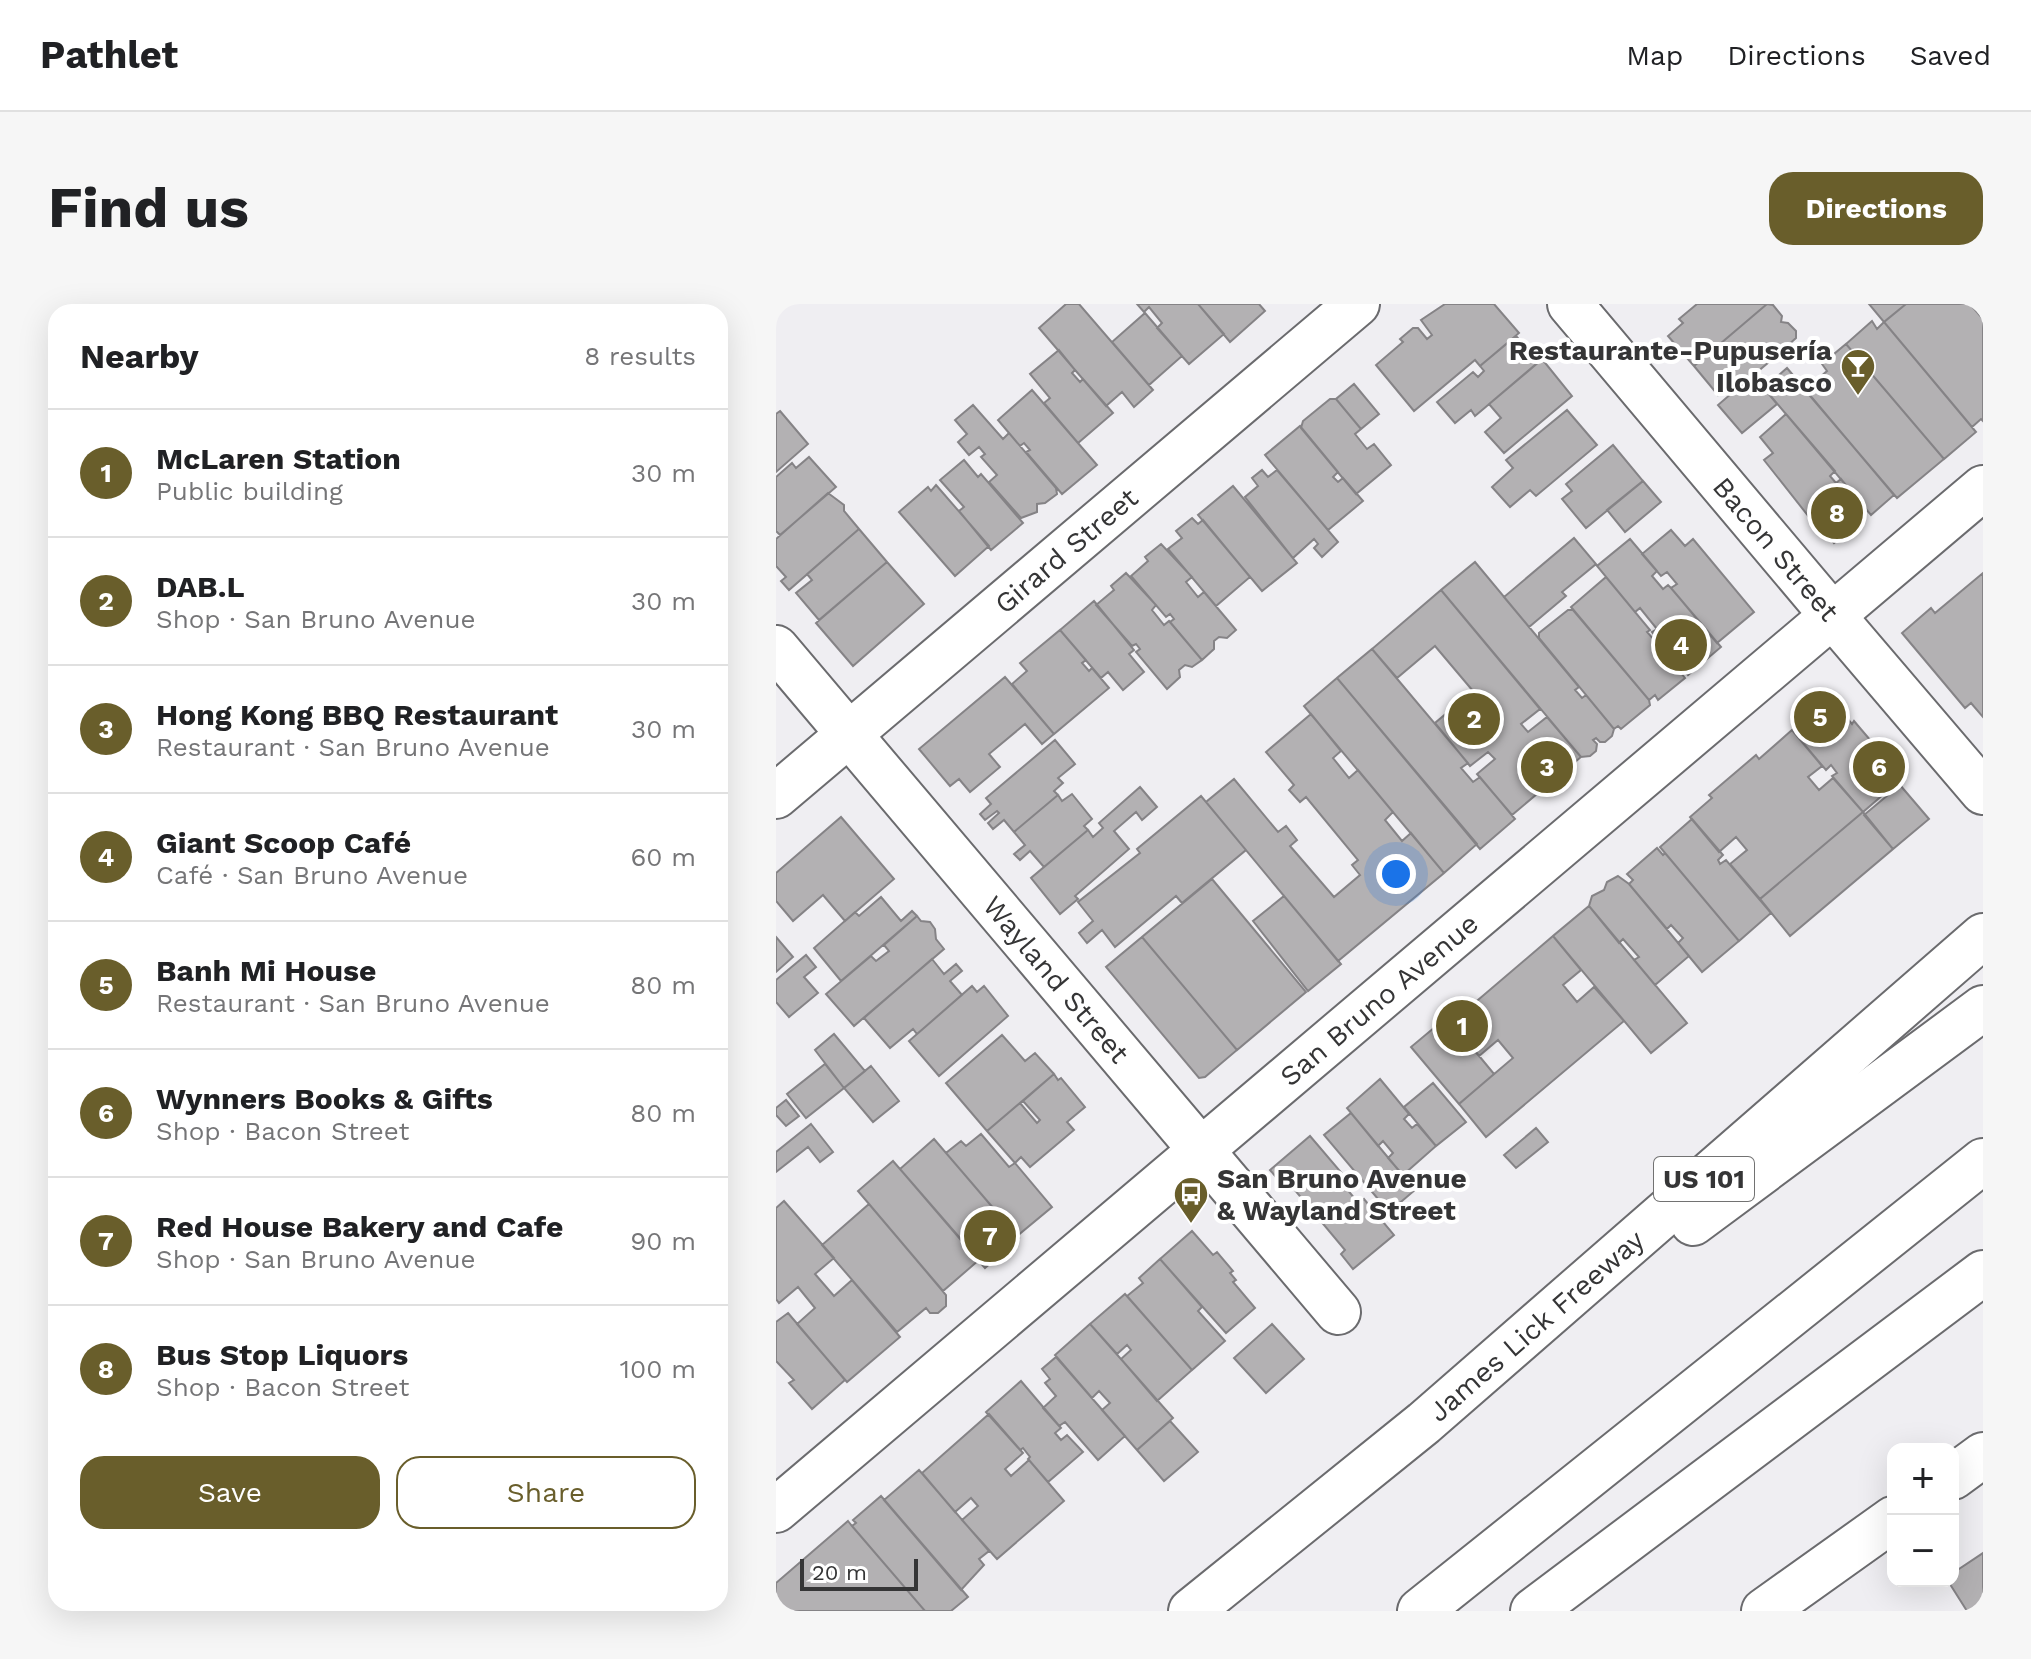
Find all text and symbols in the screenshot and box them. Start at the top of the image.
text: Pathlet [40,33,178,77]
text: Map [1626,39,1683,72]
text: Directions [1727,39,1866,72]
text: Saved [1910,39,1991,72]
button: Directions [1769,172,1983,245]
text: Find us [48,175,249,241]
place label: Restaurante-Pupusería Ilobasco [1509,334,1833,399]
text: Nearby [80,336,199,376]
text: 8 results [584,341,696,371]
bar icon: Restaurante-Pupusería Ilobasco [1839,347,1877,397]
text: McLaren Station [156,441,401,476]
text: 1 [100,458,112,488]
text: 30 m [631,458,696,488]
street label: Bacon Street [1706,470,1846,628]
text: Public building [156,476,343,506]
street label: Girard Street [988,480,1144,620]
pin: 8 [1811,483,1863,543]
text: DAB.L [156,569,245,604]
text: 2 [98,586,114,616]
text: 30 m [631,586,696,616]
text: Shop · San Bruno Avenue [156,604,475,634]
pin: 4 [1655,615,1707,675]
pin: 5 [1794,687,1846,747]
pin: 2 [1448,689,1500,749]
text: Hong Kong BBQ Restaurant [156,697,558,732]
text: 3 [98,714,114,744]
text: 30 m [631,714,696,744]
text: Restaurant · San Bruno Avenue [156,732,550,762]
pin: 3 [1521,737,1573,797]
pin: 6 [1853,737,1905,797]
text: Giant Scoop Café [156,825,411,860]
text: 4 [98,842,114,872]
text: 60 m [630,842,696,872]
your location [1376,854,1416,894]
text: Café · San Bruno Avenue [156,860,468,890]
street label: Wayland Street [976,889,1137,1070]
street label: San Bruno Avenue [1273,906,1485,1093]
text: Banh Mi House [156,953,376,988]
text: 5 [98,970,114,1000]
text: 80 m [630,970,696,1000]
text: Restaurant · San Bruno Avenue [156,988,550,1018]
pin: 1 [1436,996,1488,1056]
text: Wynners Books & Gifts [156,1081,493,1116]
text: 6 [98,1098,114,1128]
text: 80 m [630,1098,696,1128]
text: Shop · Bacon Street [156,1116,409,1146]
road number: US 101 [1654,1157,1754,1201]
place label: San Bruno Avenue & Wayland Street [1217,1162,1467,1227]
bus stop icon: San Bruno Avenue & Wayland Street [1172,1175,1210,1225]
pin: 7 [964,1206,1016,1266]
text: Red House Bakery and Cafe [156,1209,563,1244]
street label: James Lick Freeway [1422,1222,1651,1428]
text: 7 [98,1226,114,1256]
text: 90 m [630,1226,696,1256]
text: Shop · San Bruno Avenue [156,1244,475,1274]
text: Bus Stop Liquors [156,1337,408,1372]
text: 8 [98,1354,114,1384]
text: 100 m [620,1354,696,1384]
text: Shop · Bacon Street [156,1372,409,1402]
map controls [1887,1443,1959,1587]
button: + [1887,1443,1959,1515]
button: Save [80,1456,380,1529]
button: Share [396,1456,696,1529]
button: − [1887,1515,1959,1587]
scale bar [800,1555,918,1591]
text: 20 m [812,1560,867,1585]

